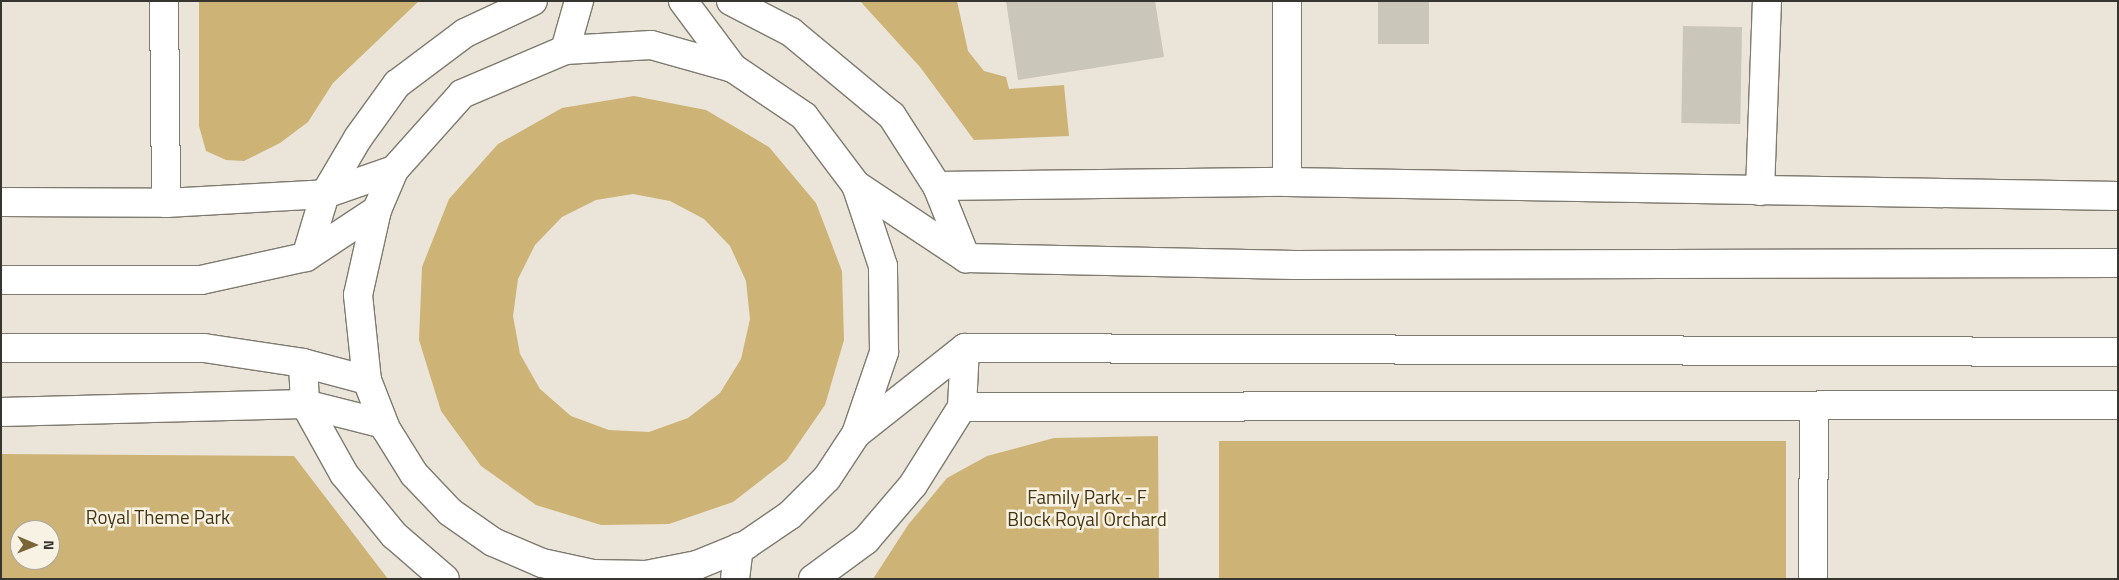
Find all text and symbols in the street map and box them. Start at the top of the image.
park label: Family Park - F Block Royal Orchard [1007,486,1167,530]
park label: Royal Theme Park [86,506,230,528]
north arrow [10,520,60,570]
text: N [39,540,60,550]

